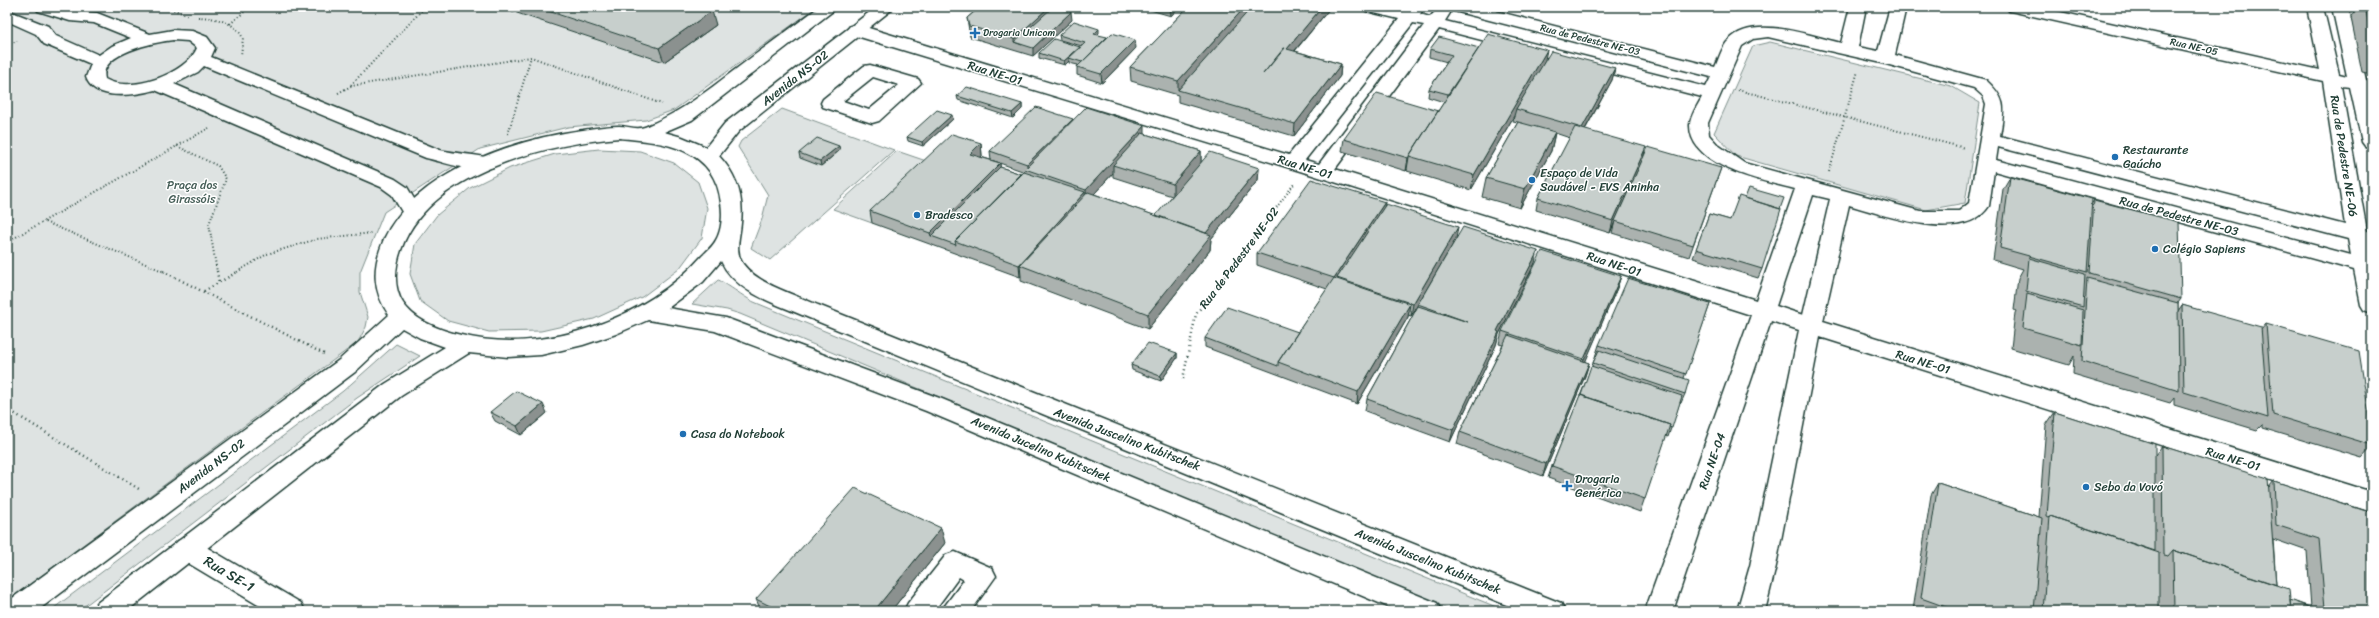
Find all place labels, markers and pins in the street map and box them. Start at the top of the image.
place label: Drogaria Unicom [983,24,1055,42]
marker: Drogaria Unicom [970,28,980,38]
place label: Restaurante Gaúcho [2123,139,2189,175]
marker: Restaurante Gaúcho [2110,152,2120,162]
place label: Espaço de Vida Saudável - EVS Aninha [1540,162,1660,198]
marker: Espaço de Vida Saudável - EVS Aninha [1527,175,1537,185]
place label: Bradesco [925,204,973,226]
marker: Bradesco [912,210,922,220]
place label: Colégio Sapiens [2163,238,2246,260]
marker: Colégio Sapiens [2150,244,2160,254]
place label: Casa do Notebook [691,423,786,445]
marker: Casa do Notebook [678,429,688,439]
place label: Drogaria Genérica [1575,468,1622,504]
place label: Sebo da Vovó [2094,476,2164,498]
marker: Drogaria Genérica [1562,481,1572,491]
marker: Sebo da Vovó [2081,482,2091,492]

